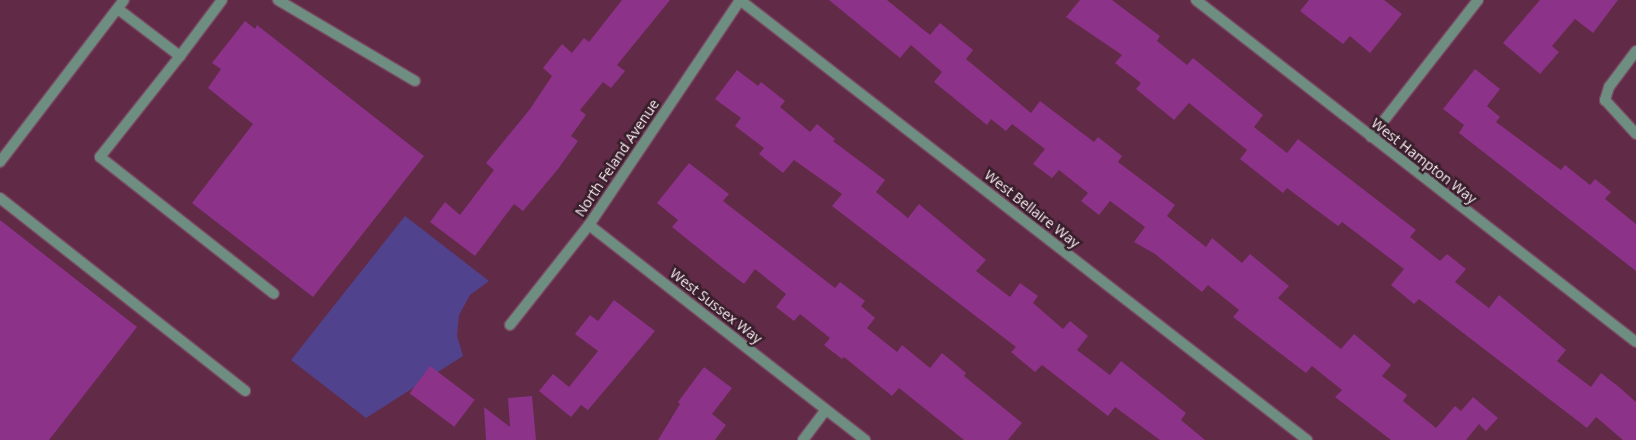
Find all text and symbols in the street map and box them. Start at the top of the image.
street label: North Feland Avenue [572,96,662,220]
street label: West Hampton Way [1368,115,1480,207]
street label: West Bellaire Way [981,167,1083,251]
street label: West Sussex Way [667,265,765,347]

